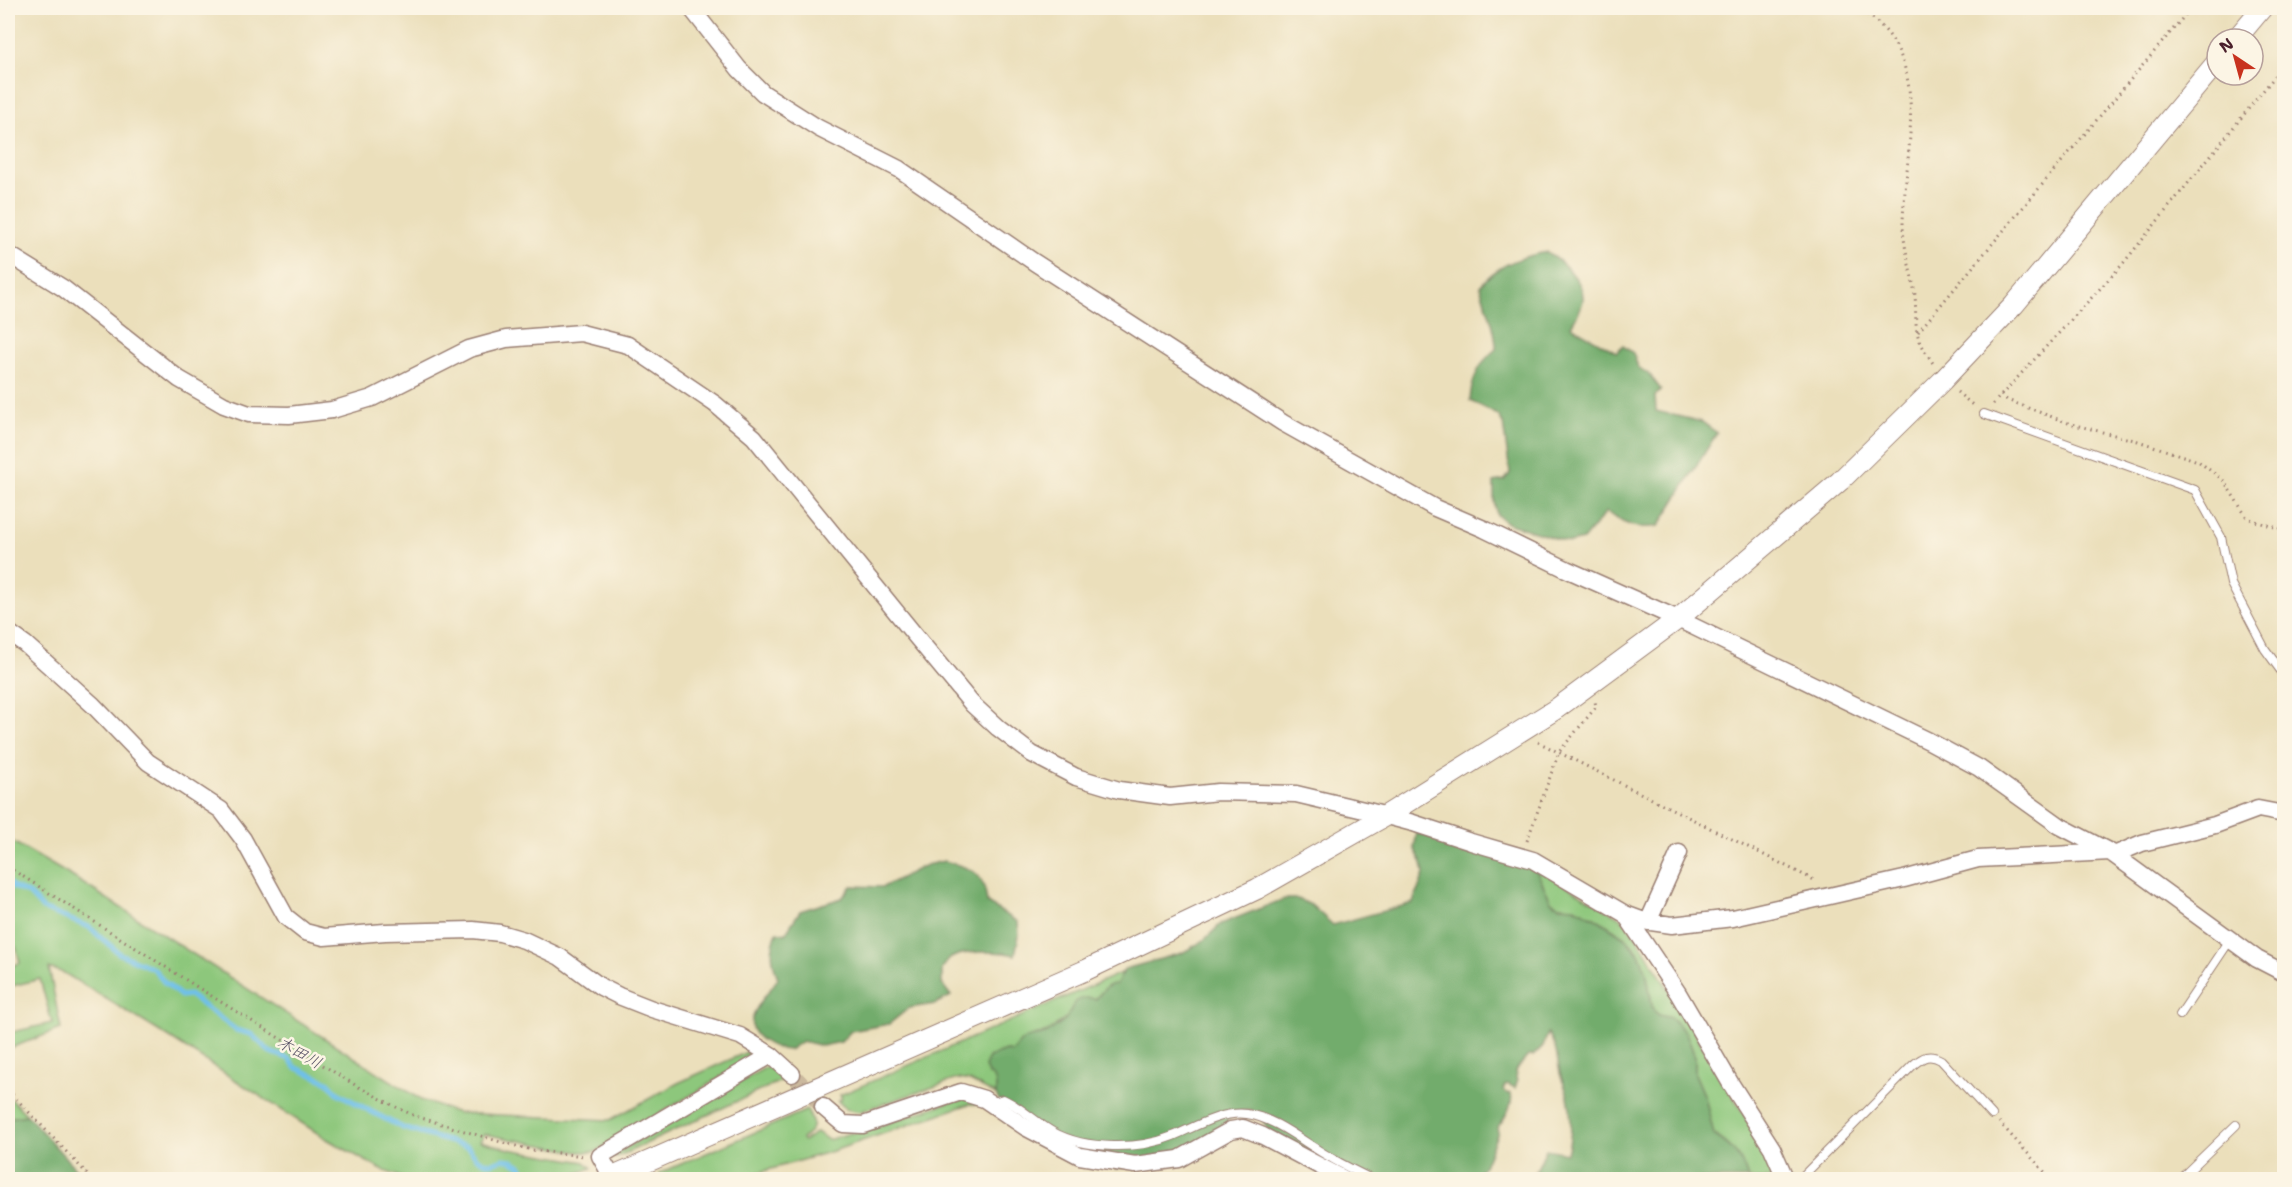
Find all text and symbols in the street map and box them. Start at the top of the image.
north arrow [2205,27,2265,87]
text: N [2215,33,2238,57]
water label: 木田川 [274,1032,326,1073]

